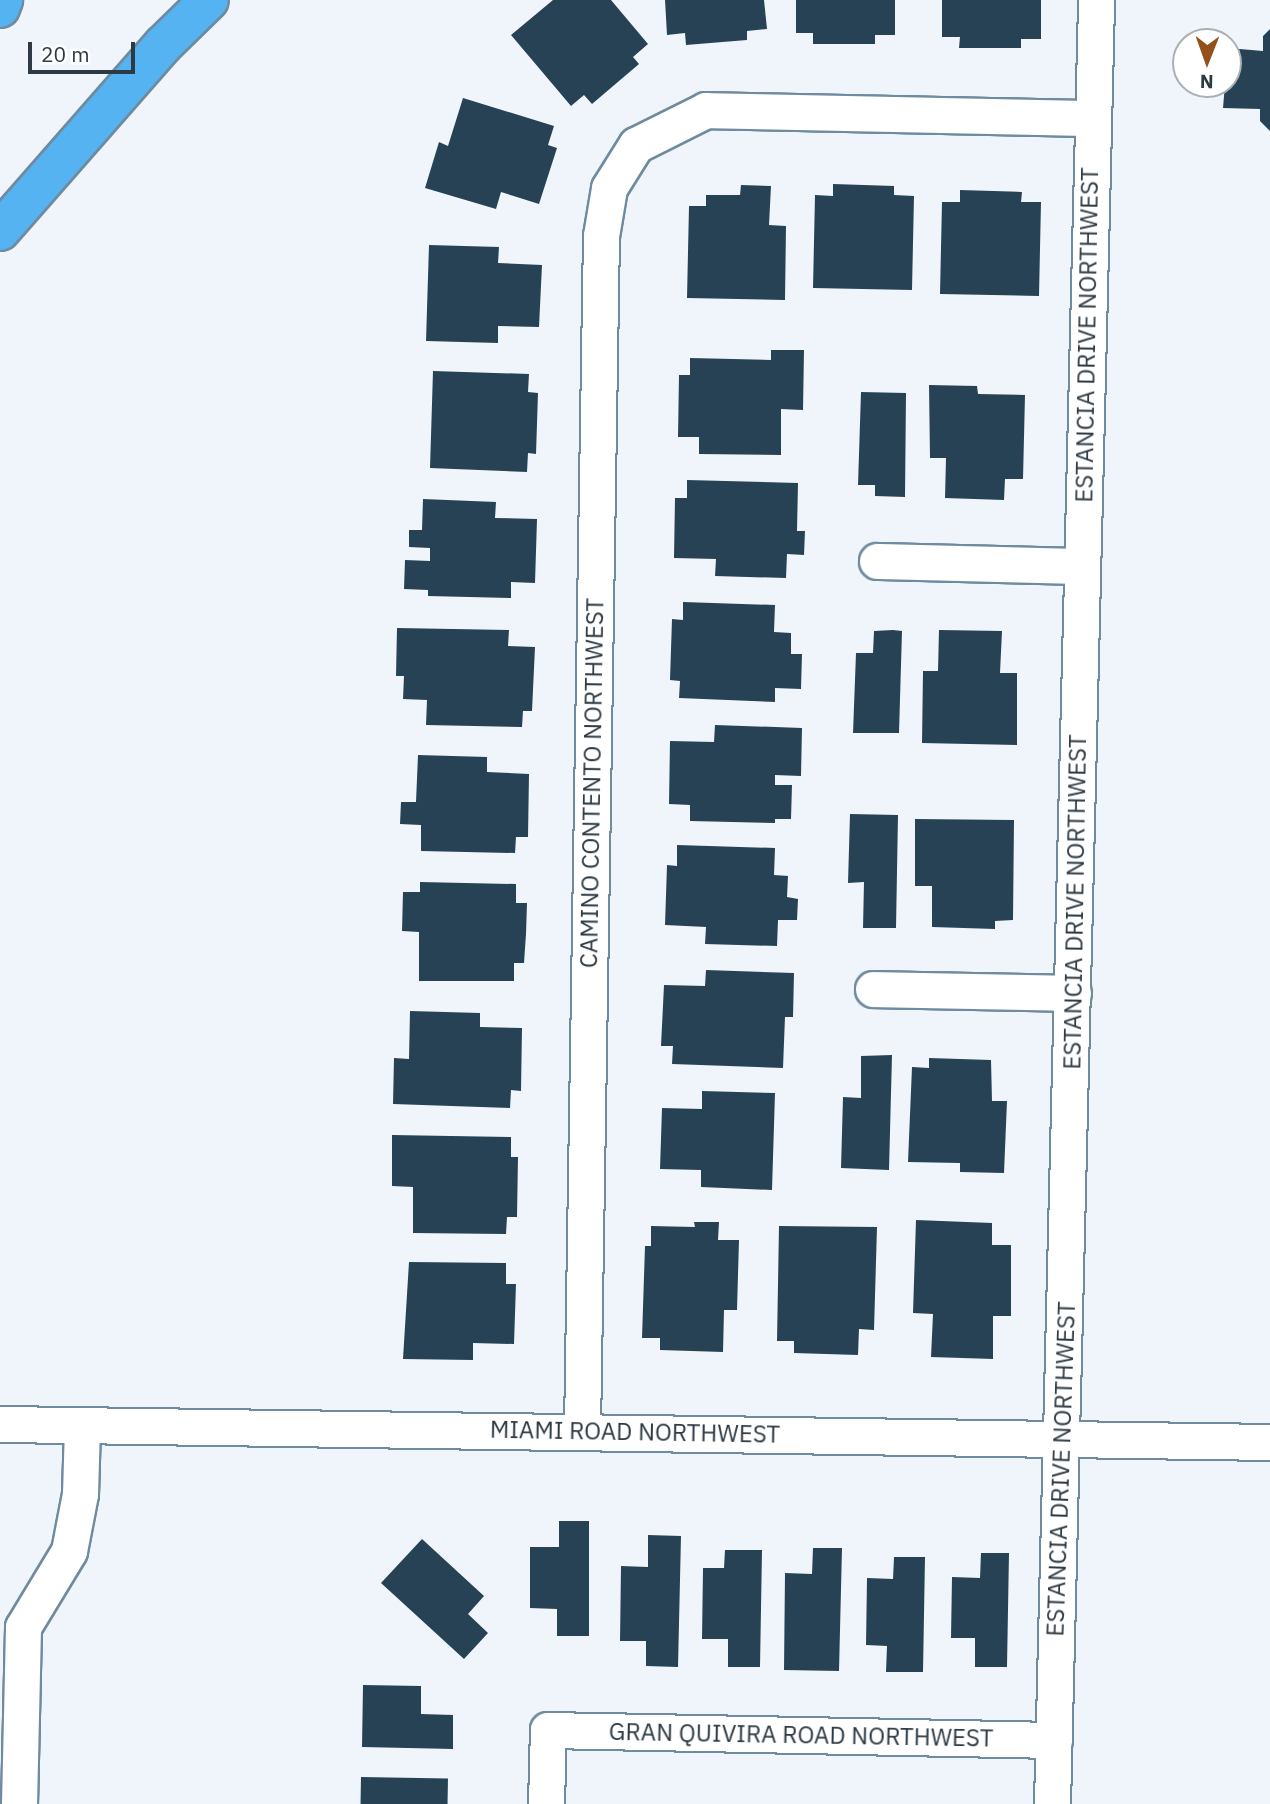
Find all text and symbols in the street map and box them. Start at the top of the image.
scale bar [32,28,138,72]
north arrow [1172,28,1242,98]
text: 20 m [41,40,90,68]
text: N [1200,70,1214,94]
street label: ESTANCIA DRIVE NORTHWEST [1070,167,1104,503]
street label: CAMINO CONTENTO NORTHWEST [574,598,610,968]
street label: ESTANCIA DRIVE NORTHWEST [1058,734,1092,1070]
street label: ESTANCIA DRIVE NORTHWEST [1041,1301,1081,1637]
street label: MIAMI ROAD NORTHWEST [490,1415,780,1449]
street label: GRAN QUIVIRA ROAD NORTHWEST [608,1717,994,1753]

